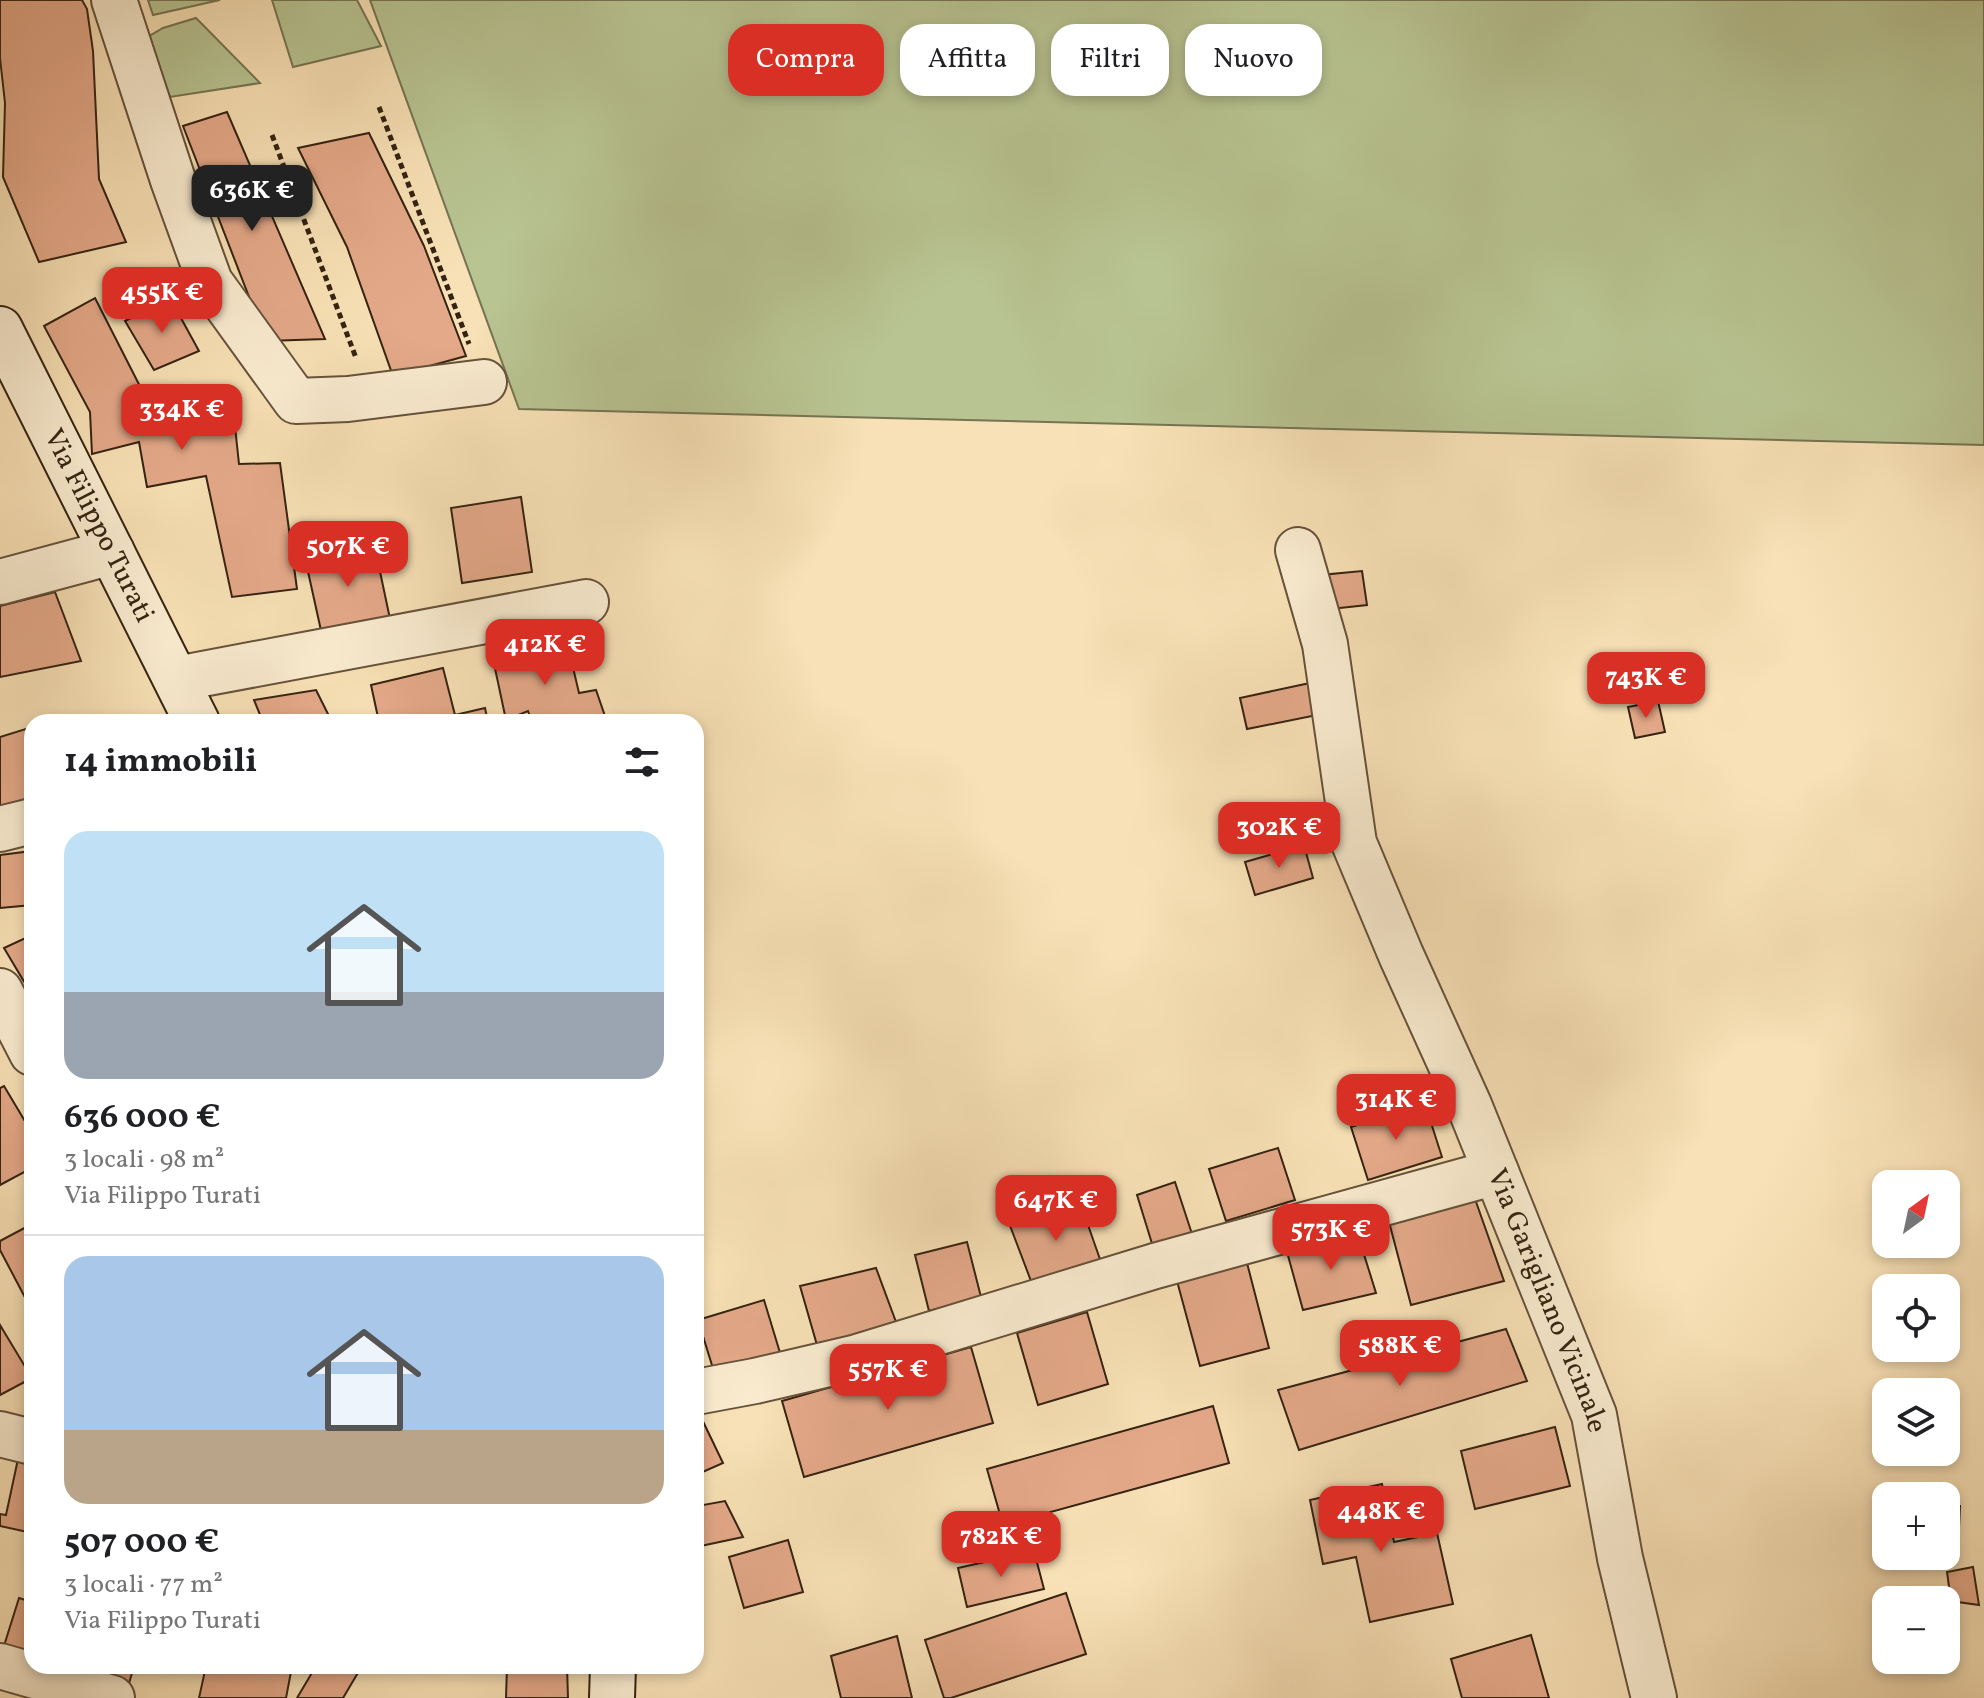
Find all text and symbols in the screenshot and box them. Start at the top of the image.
chip: Compra [728,24,884,96]
chip: Affitta [900,24,1035,96]
chip: Filtri [1051,24,1169,96]
chip: Nuovo [1185,24,1322,96]
pin: 636K € [187,165,317,233]
text: 636K € [210,173,294,209]
pin: 455K € [97,267,227,335]
text: 455K € [120,275,204,311]
pin: 334K € [117,384,247,452]
text: 334K € [139,392,225,428]
street label: Via Filippo Turati [34,422,164,629]
pin: 507K € [283,521,413,589]
text: 507K € [306,529,390,565]
pin: 412K € [480,619,610,687]
text: 412K € [504,627,586,663]
pin: 743K € [1581,652,1711,720]
text: 743K € [1605,660,1687,696]
text: 14 immobili [64,739,257,786]
icon: filters [620,740,664,784]
pin: 302K € [1214,802,1344,870]
text: 302K € [1236,810,1322,846]
icon: home [292,883,436,1027]
pin: 314K € [1331,1074,1461,1142]
text: 314K € [1355,1082,1437,1118]
text: 636 000 € [64,1095,221,1142]
text: 3 locali · 98 m² [64,1142,224,1178]
street label: Via Garigliano Vicinale [1477,1163,1616,1436]
north arrow [1872,1170,1960,1258]
map controls [1872,1170,1960,1674]
pin: 647K € [991,1175,1121,1243]
text: Via Filippo Turati [64,1178,261,1214]
text: 647K € [1014,1183,1099,1219]
pin: 573K € [1266,1204,1396,1272]
text: 573K € [1290,1212,1372,1248]
button: locate [1872,1274,1960,1362]
icon: home [292,1308,436,1452]
pin: 588K € [1335,1320,1465,1388]
text: 588K € [1358,1328,1442,1364]
pin: 557K € [823,1344,953,1412]
text: 557K € [848,1352,928,1388]
button: layers [1872,1378,1960,1466]
button: + [1872,1482,1960,1570]
pin: 448K € [1316,1486,1446,1554]
text: 448K € [1337,1494,1425,1530]
pin: 782K € [936,1511,1066,1579]
text: 782K € [960,1519,1042,1555]
text: 507 000 € [64,1520,219,1567]
text: 3 locali · 77 m² [64,1567,223,1603]
button: − [1872,1586,1960,1674]
text: Via Filippo Turati [64,1603,261,1639]

